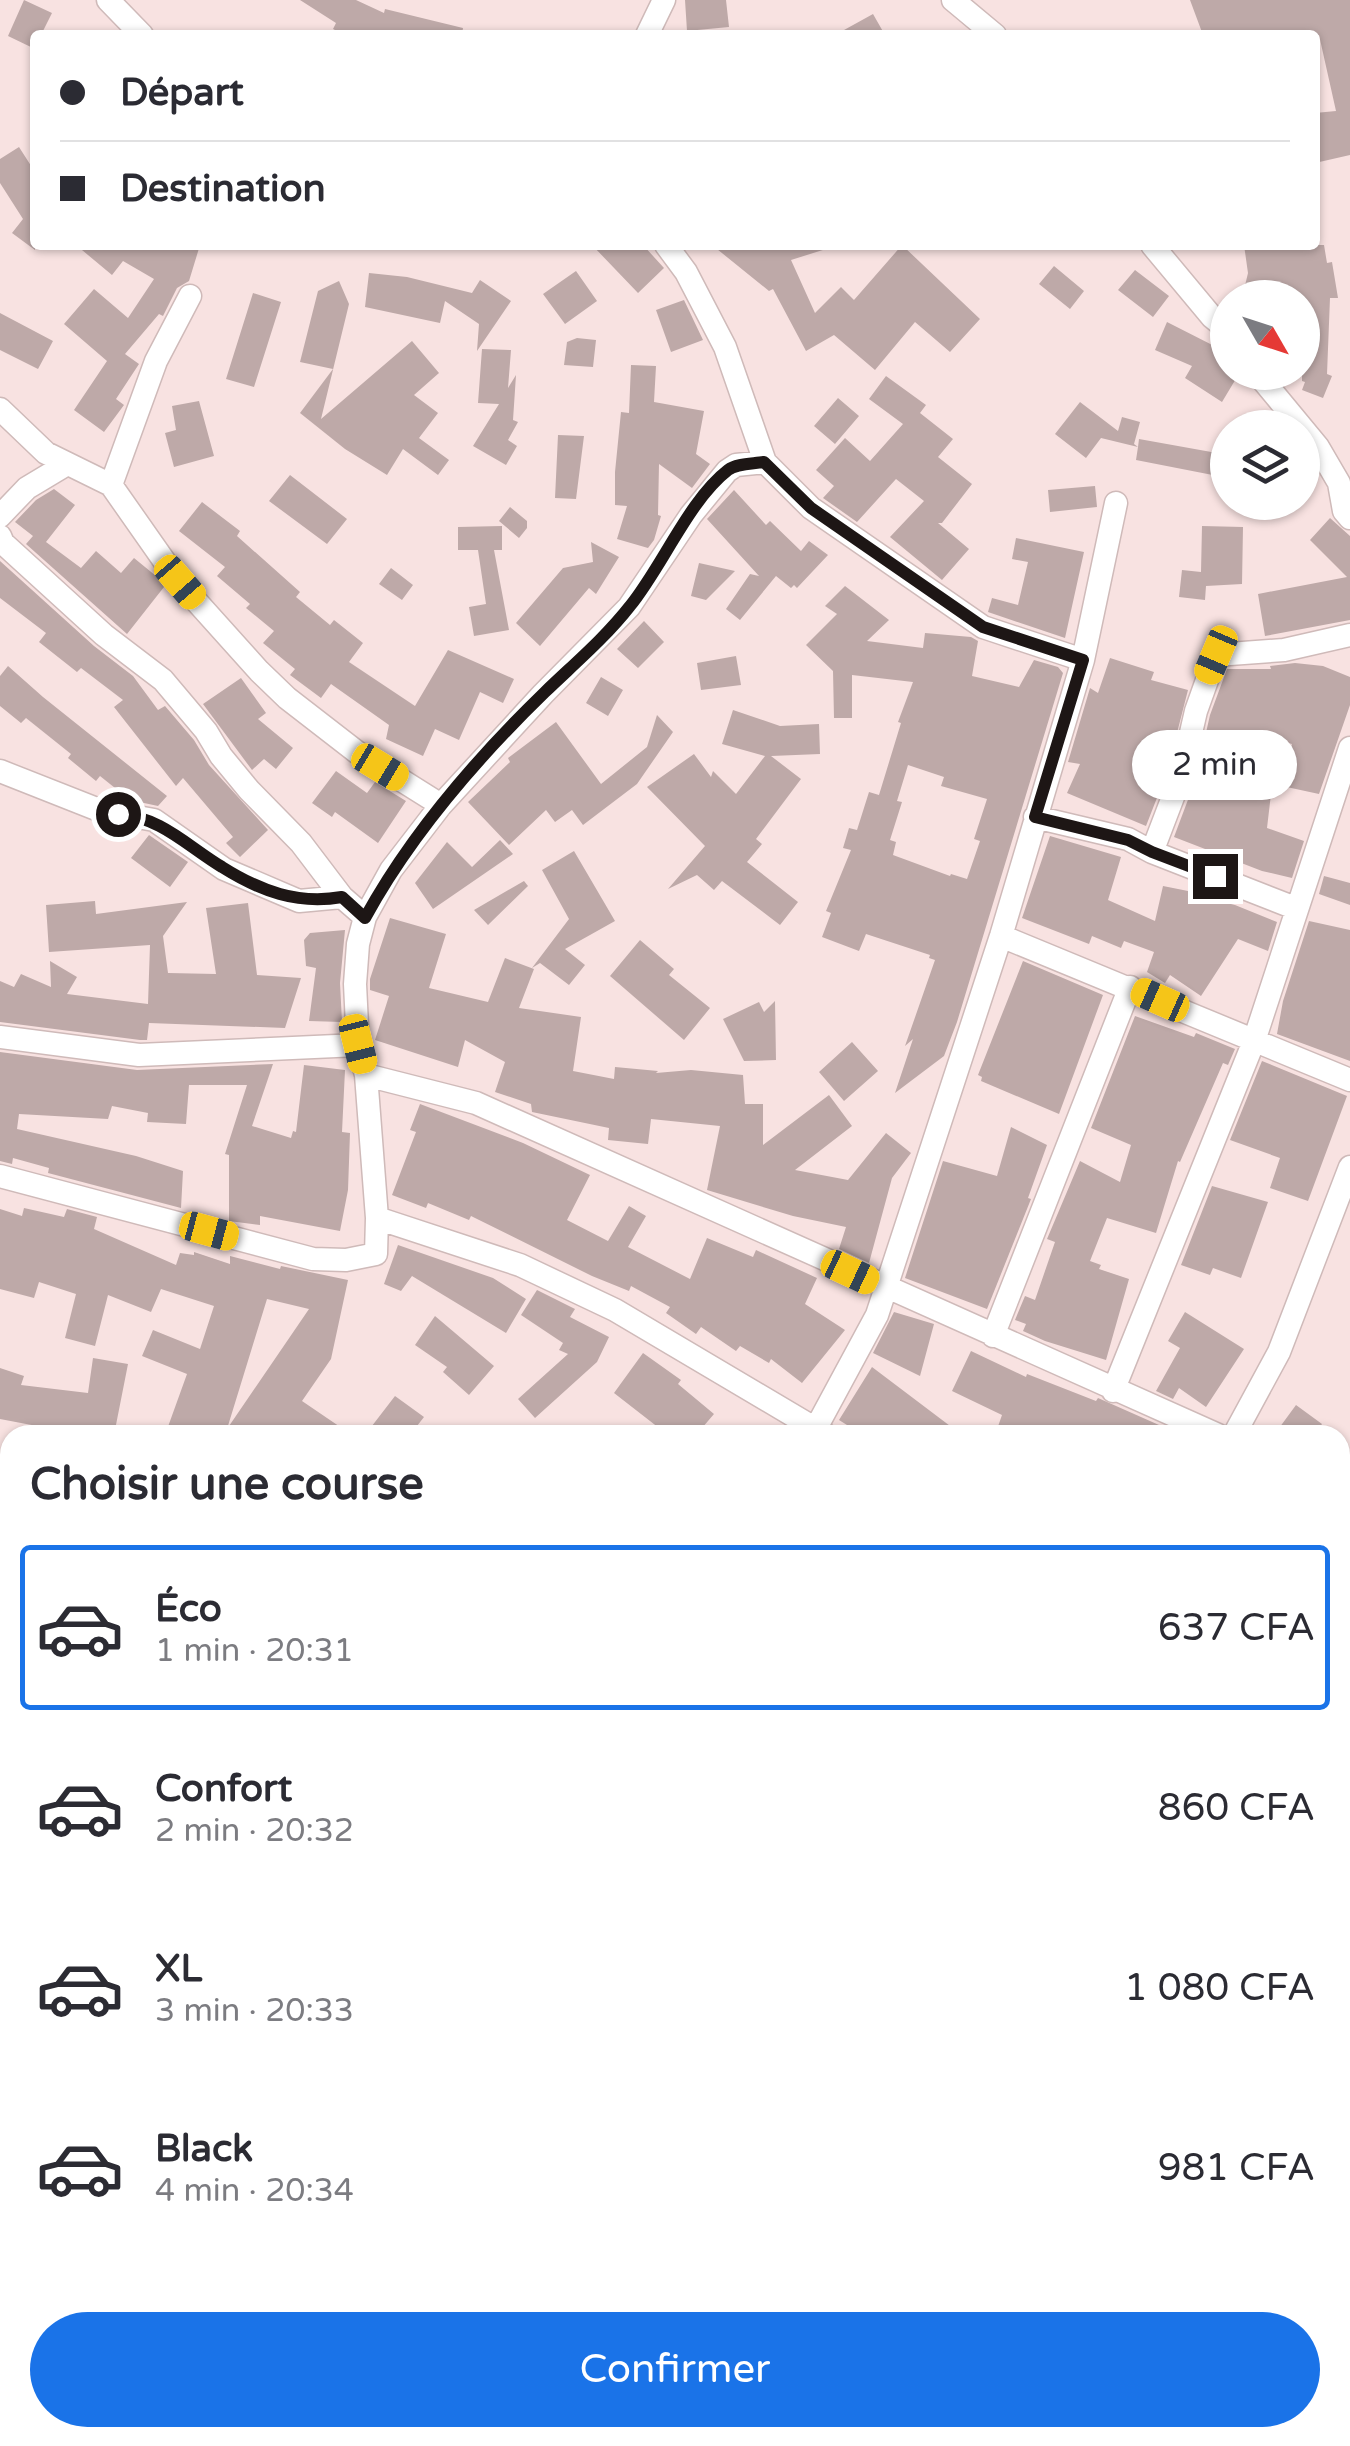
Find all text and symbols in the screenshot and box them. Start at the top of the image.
text: Départ [120,70,244,116]
text: Destination [120,166,326,212]
north arrow [1210,280,1320,390]
map controls [1210,280,1320,520]
button: layers [1210,410,1320,520]
car [149,550,211,614]
car [1190,622,1242,688]
callout: 2 min [1132,731,1298,801]
car [347,739,413,795]
text: 2 min [1172,746,1257,784]
route start [96,792,141,837]
route end [1193,854,1238,899]
car [1126,974,1194,1026]
car [336,1011,380,1077]
car [176,1209,242,1253]
car [816,1246,884,1298]
text: Choisir une course [30,1458,424,1512]
icon: car [35,1583,125,1673]
text: Éco [155,1586,222,1632]
text: 637 CFA [1158,1605,1315,1651]
text: 1 min · 20:31 [155,1632,354,1670]
icon: car [35,1763,125,1853]
text: Confort [155,1766,292,1812]
text: 860 CFA [1158,1785,1315,1831]
text: 2 min · 20:32 [155,1812,354,1850]
icon: car [35,1943,125,2033]
text: XL [155,1946,202,1992]
text: 1 080 CFA [1124,1965,1315,2011]
text: 3 min · 20:33 [155,1992,354,2030]
icon: car [35,2123,125,2213]
text: Black [155,2126,253,2172]
text: 981 CFA [1158,2145,1315,2191]
text: 4 min · 20:34 [155,2172,354,2210]
button: Confirmer [30,2312,1320,2427]

